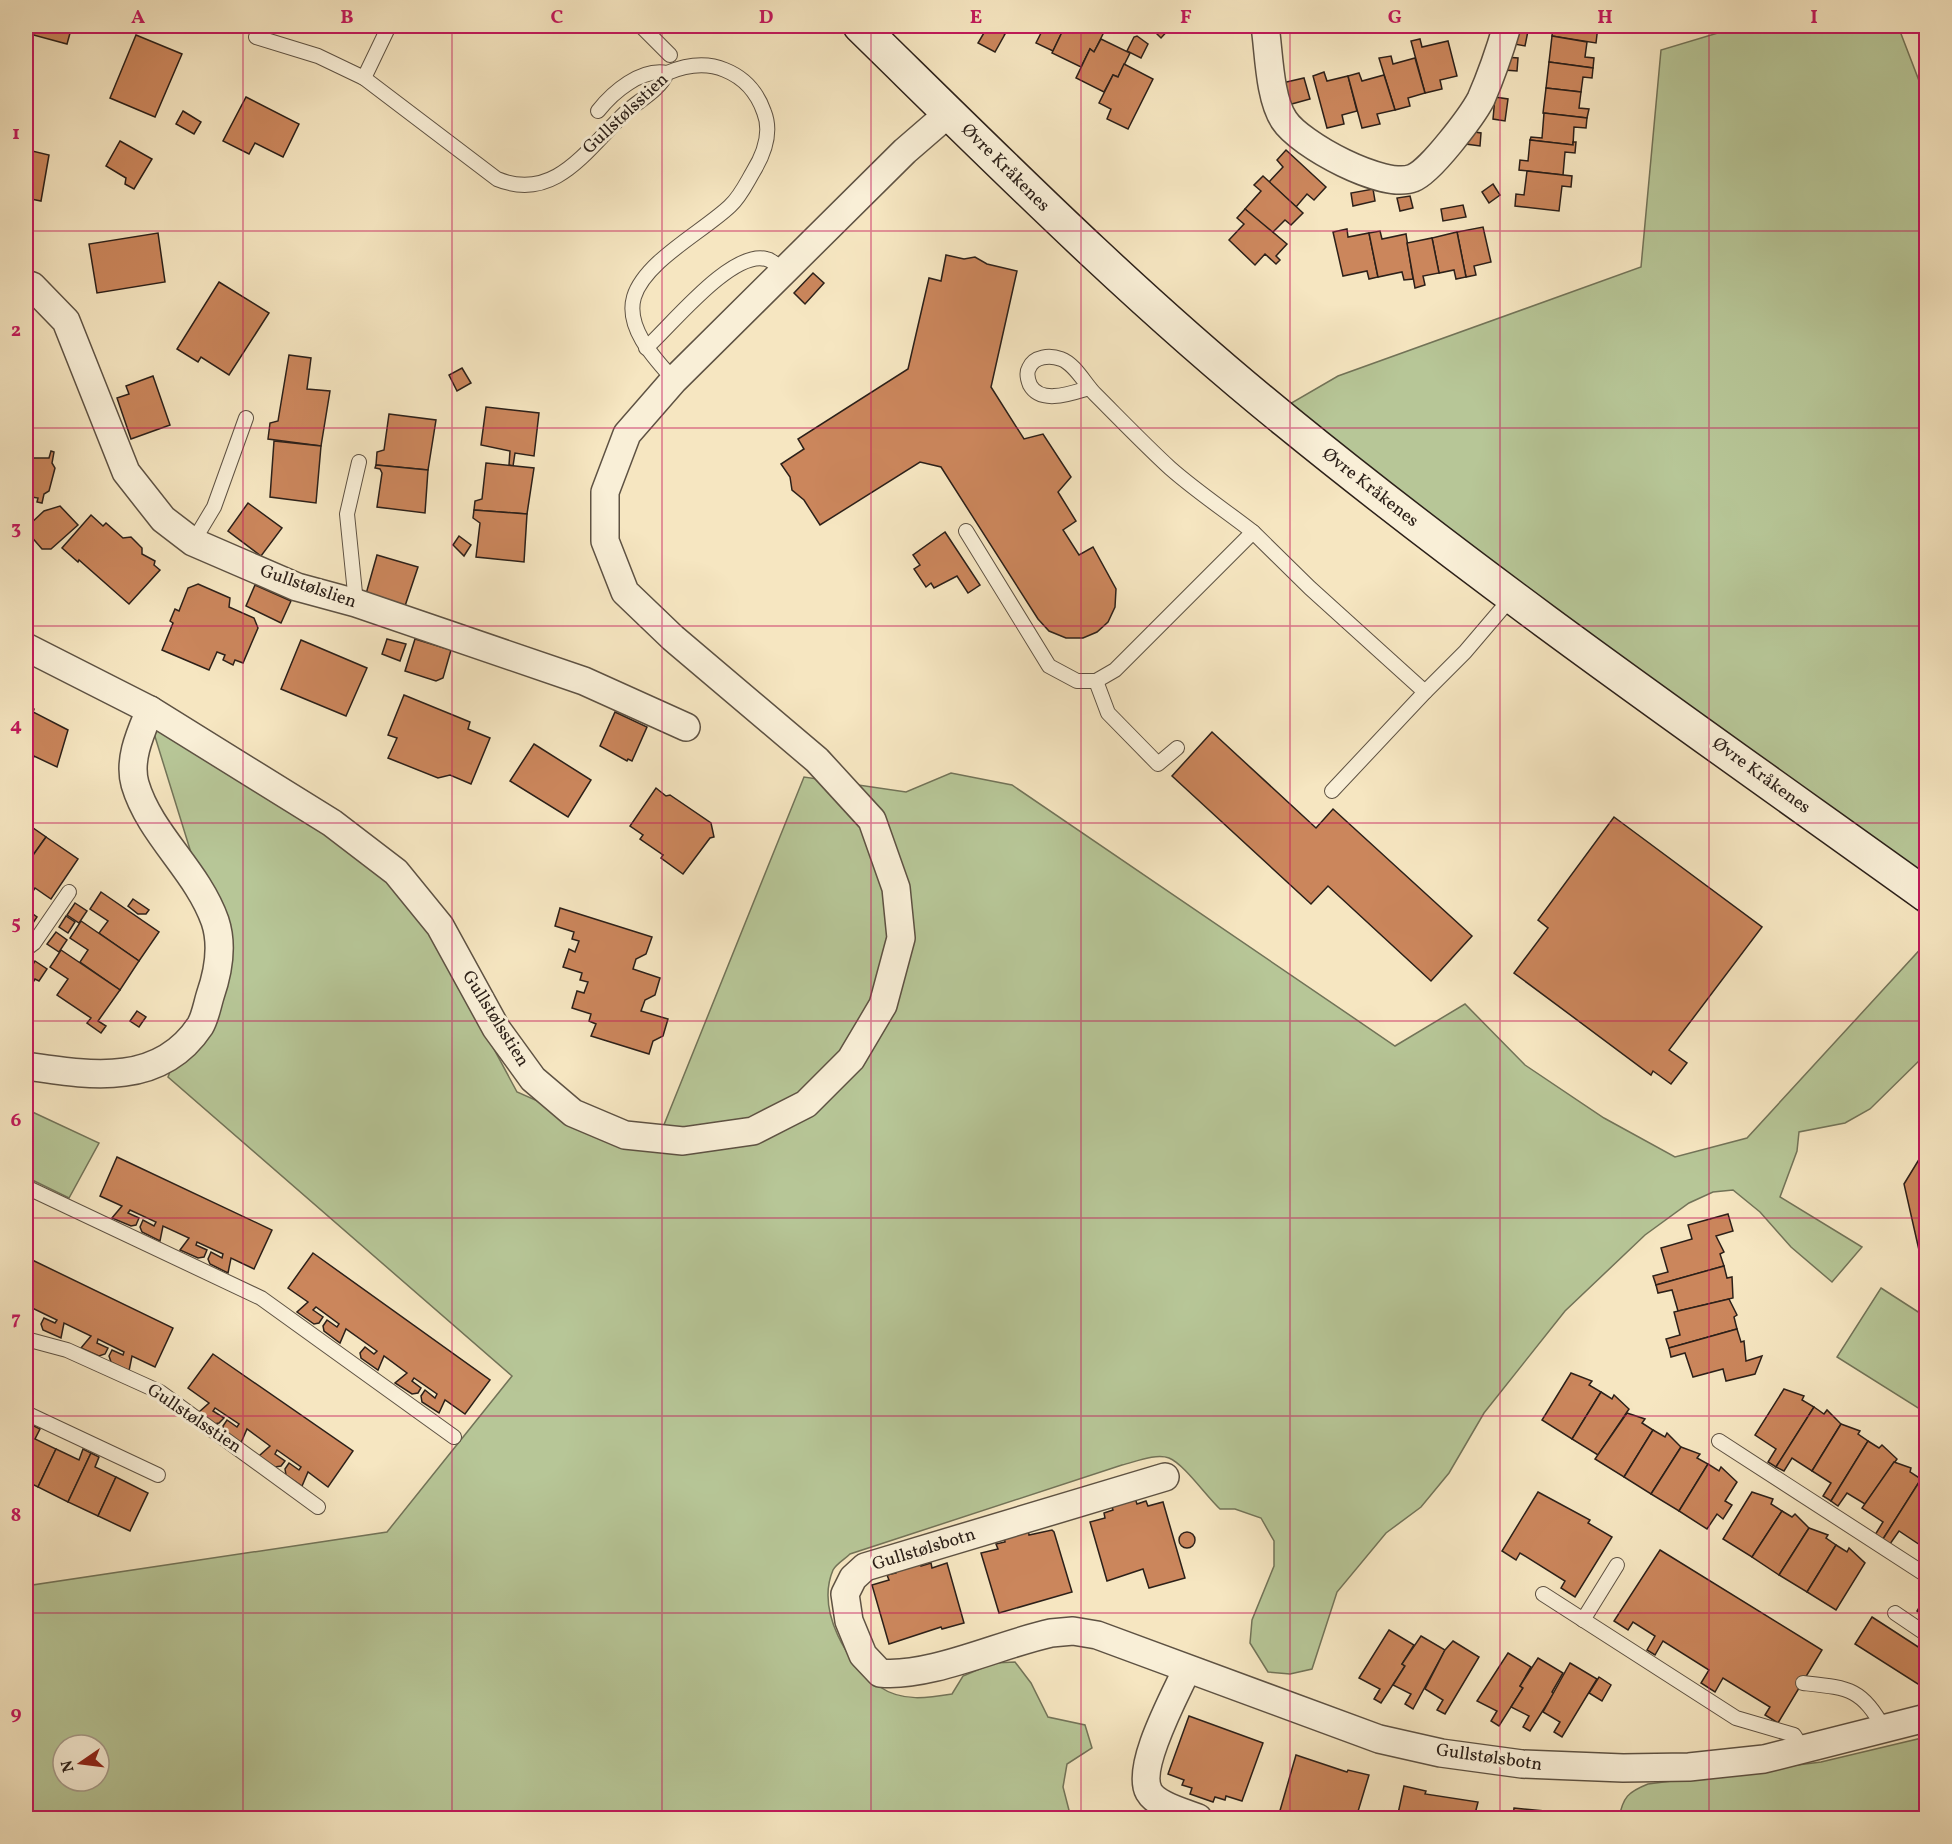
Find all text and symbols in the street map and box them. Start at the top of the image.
text: A [131,4,145,32]
text: B [340,4,354,32]
text: C [551,4,564,32]
text: D [759,4,773,32]
text: E [970,4,982,32]
text: F [1180,4,1192,32]
text: G [1388,4,1402,32]
text: H [1597,4,1613,32]
text: I [1810,4,1818,32]
street label: Gullstølsstien [578,67,675,160]
street label: Øvre Kråkenes [955,118,1055,218]
text: 1 [12,120,20,148]
text: 2 [11,317,21,345]
street label: Øvre Kråkenes [1317,442,1423,534]
text: 3 [11,515,21,543]
street label: Gullstølslien [256,559,360,615]
text: 4 [10,712,22,740]
street label: Øvre Kråkenes [1707,732,1815,820]
text: 5 [11,910,21,938]
street label: Gullstølsstien [455,966,535,1072]
text: 6 [11,1107,22,1135]
text: 7 [11,1305,21,1333]
street label: Gullstølsstien [142,1378,246,1460]
text: 8 [11,1502,21,1530]
street label: Gullstølsbotn [869,1522,979,1578]
text: 9 [10,1700,22,1728]
north arrow [51,1733,111,1793]
street label: Gullstølsbotn [1434,1738,1544,1778]
text: N [56,1757,80,1774]

